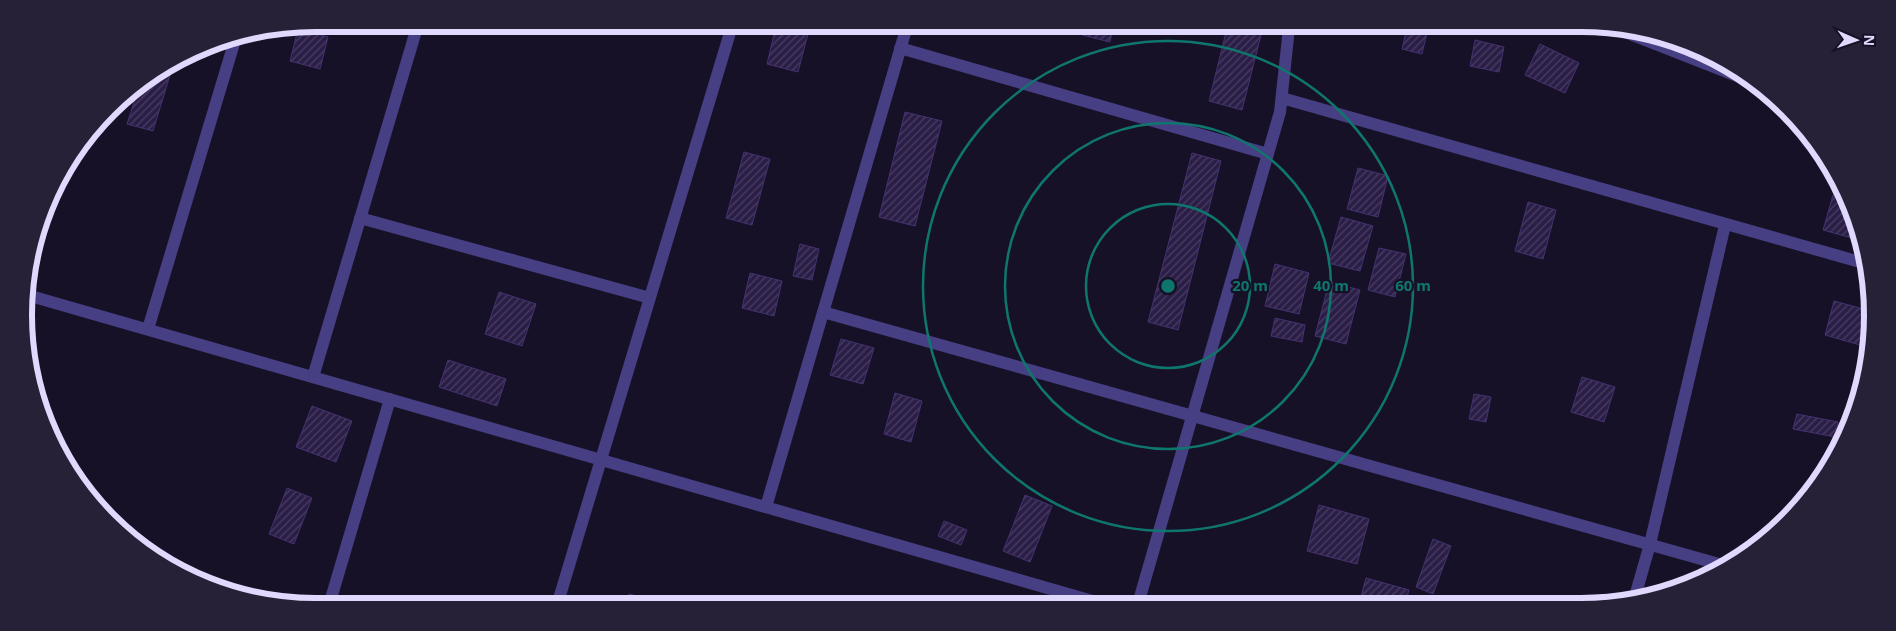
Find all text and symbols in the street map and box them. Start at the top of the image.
north arrow [1831,15,1881,65]
text: N [1860,34,1879,46]
text: 20 m [1232,275,1268,295]
text: 40 m [1313,275,1349,295]
text: 60 m [1395,275,1431,295]
centre of rings [1159,277,1177,295]

